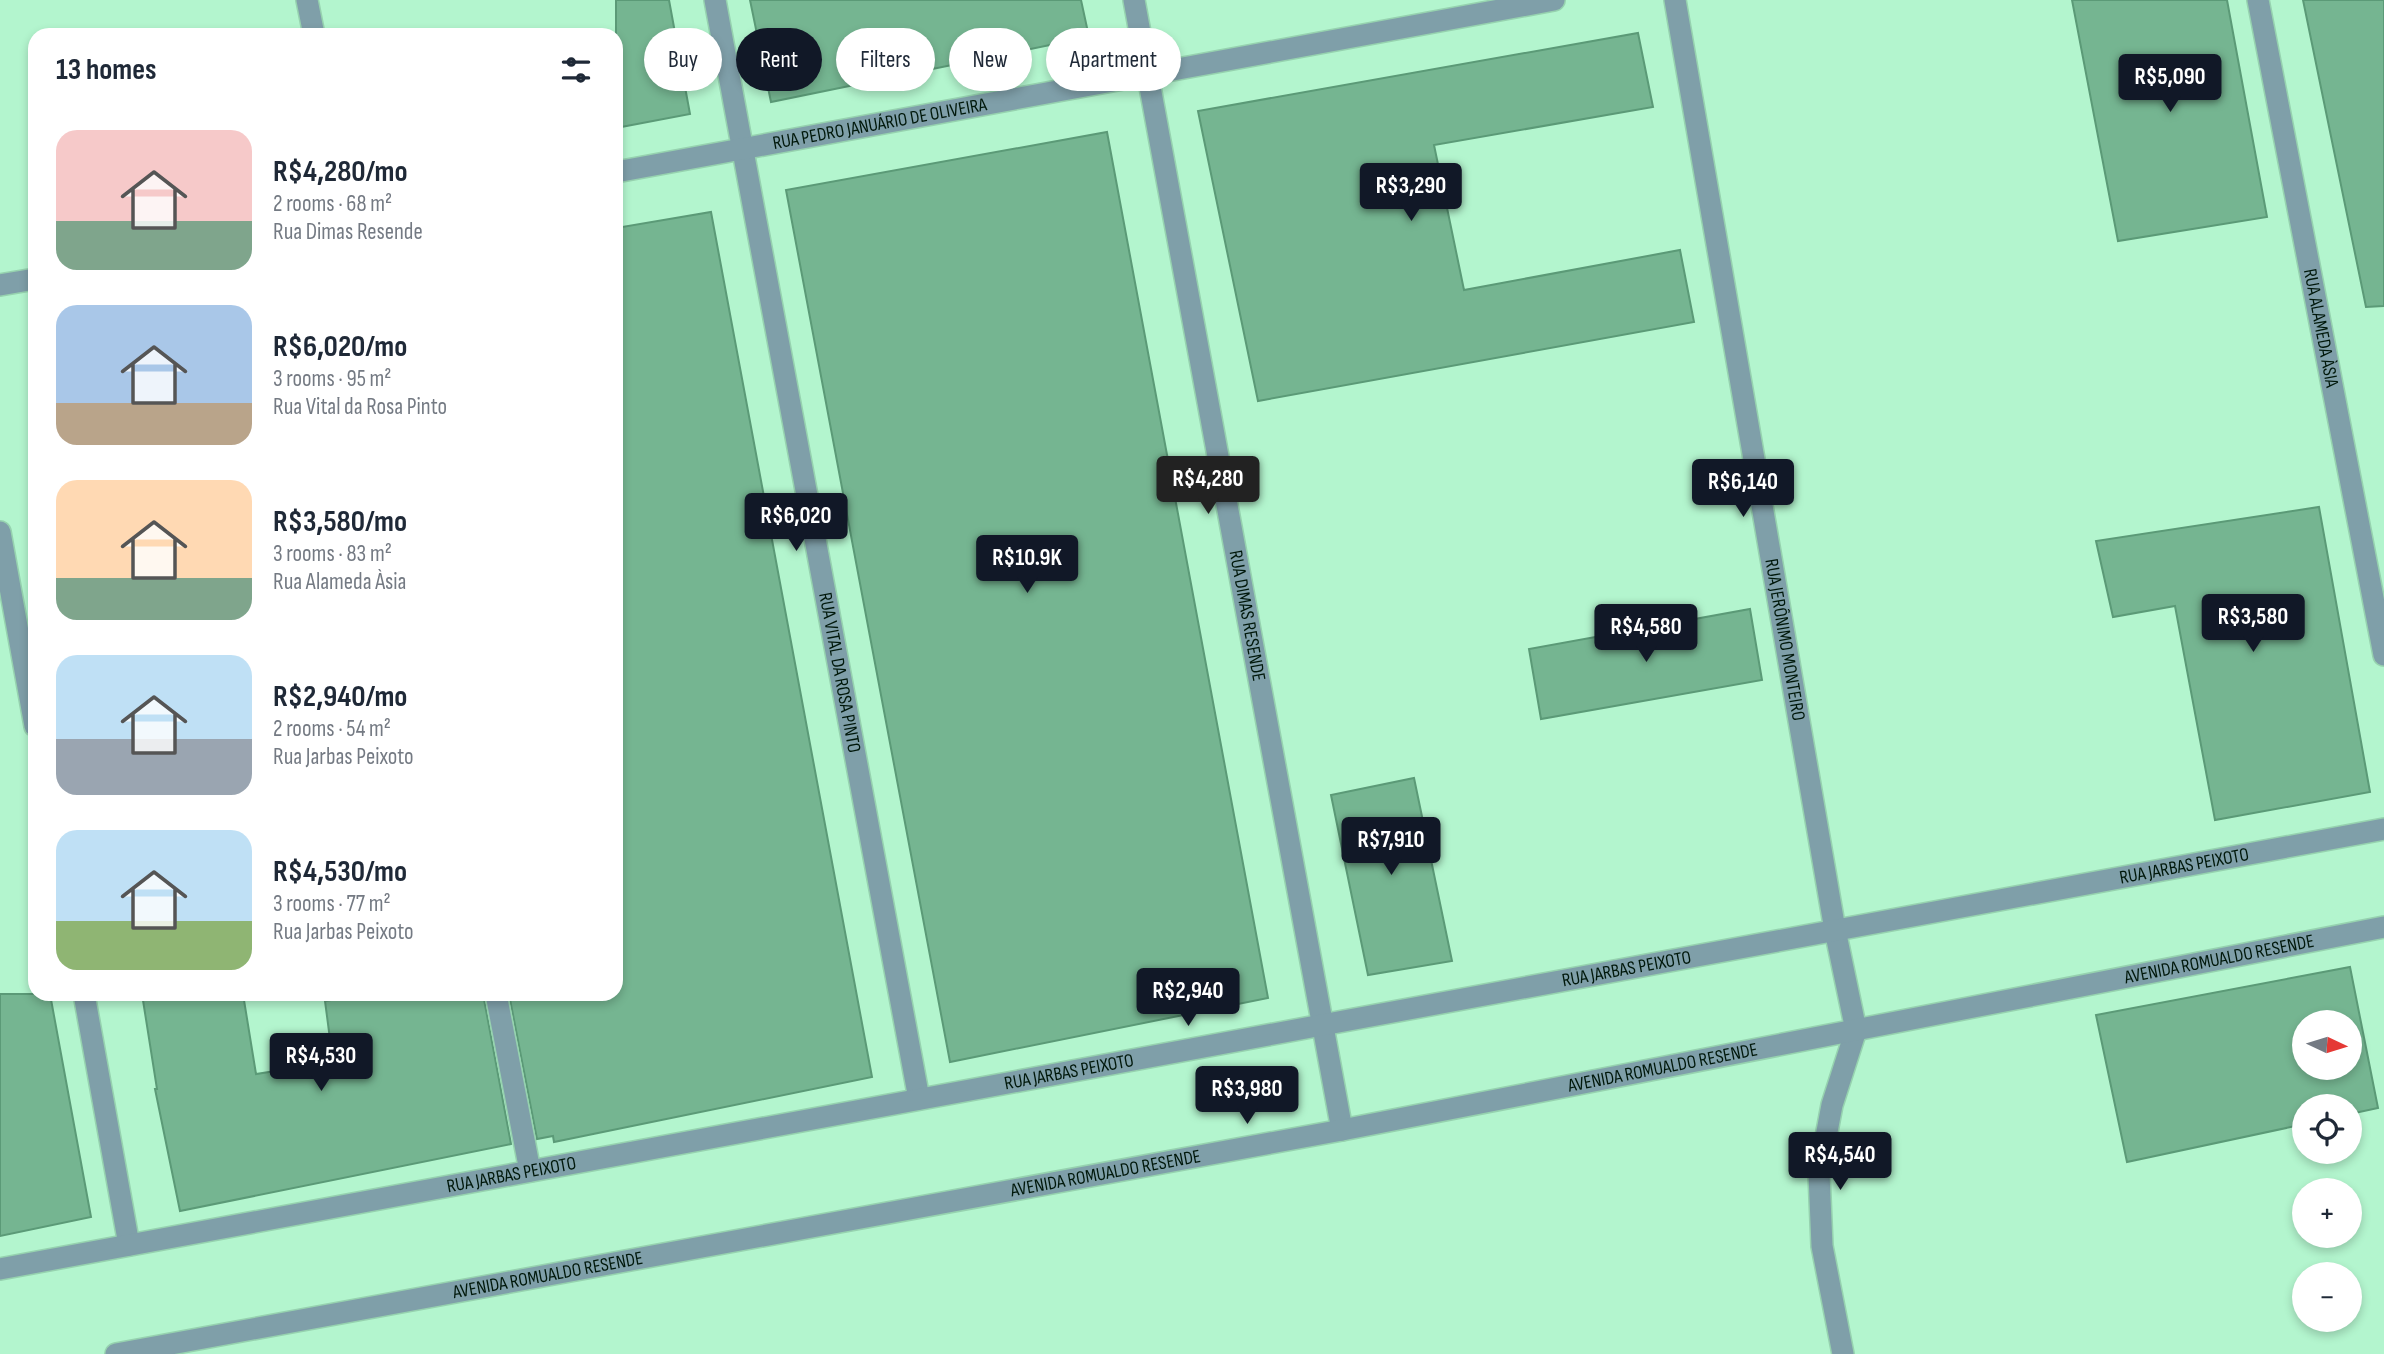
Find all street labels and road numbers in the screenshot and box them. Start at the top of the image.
street label: RUA PEDRO JANUÁRIO DE OLIVEIRA [771,93,989,155]
street label: RUA ALAMEDA ÀSIA [2298,267,2344,390]
street label: RUA DIMAS RESENDE [1224,548,1271,683]
street label: RUA JERÔNIMO MONTEIRO [1760,557,1810,722]
street label: RUA VITAL DA ROSA PINTO [814,591,866,755]
street label: RUA JARBAS PEIXOTO [2118,843,2251,889]
street label: AVENIDA ROMUALDO RESENDE [2121,929,2316,989]
street label: RUA JARBAS PEIXOTO [1560,946,1693,992]
street label: AVENIDA ROMUALDO RESENDE [1565,1038,1760,1097]
street label: RUA JARBAS PEIXOTO [1002,1049,1135,1095]
street label: AVENIDA ROMUALDO RESENDE [1008,1145,1203,1202]
street label: RUA JARBAS PEIXOTO [445,1151,578,1198]
street label: AVENIDA ROMUALDO RESENDE [450,1246,645,1304]

